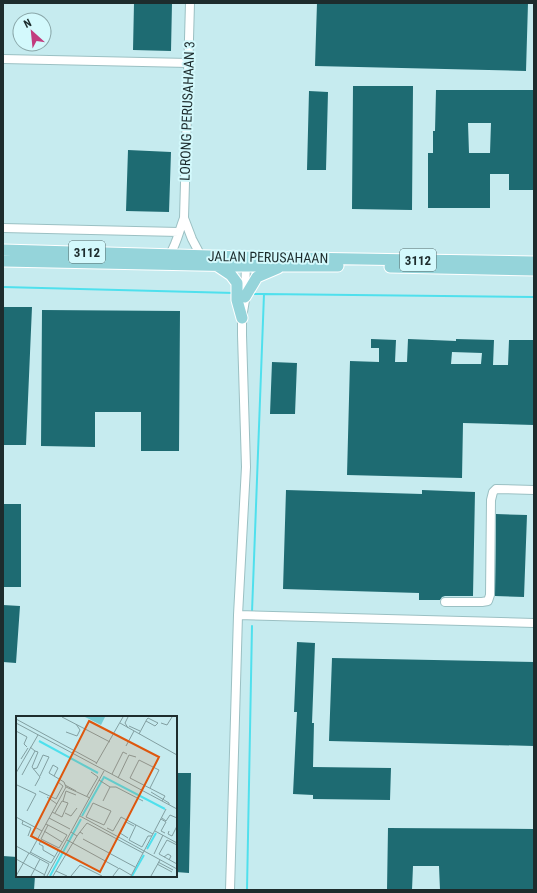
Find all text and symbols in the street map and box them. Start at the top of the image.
north arrow [12,12,52,52]
text: N [22,16,34,31]
street label: LORONG PERUSAHAAN 3 [177,41,197,181]
road number: 3112 [69,241,105,263]
street label: JALAN PERUSAHAAN [208,248,328,266]
road number: 3112 [400,249,436,271]
inset map [16,716,177,877]

